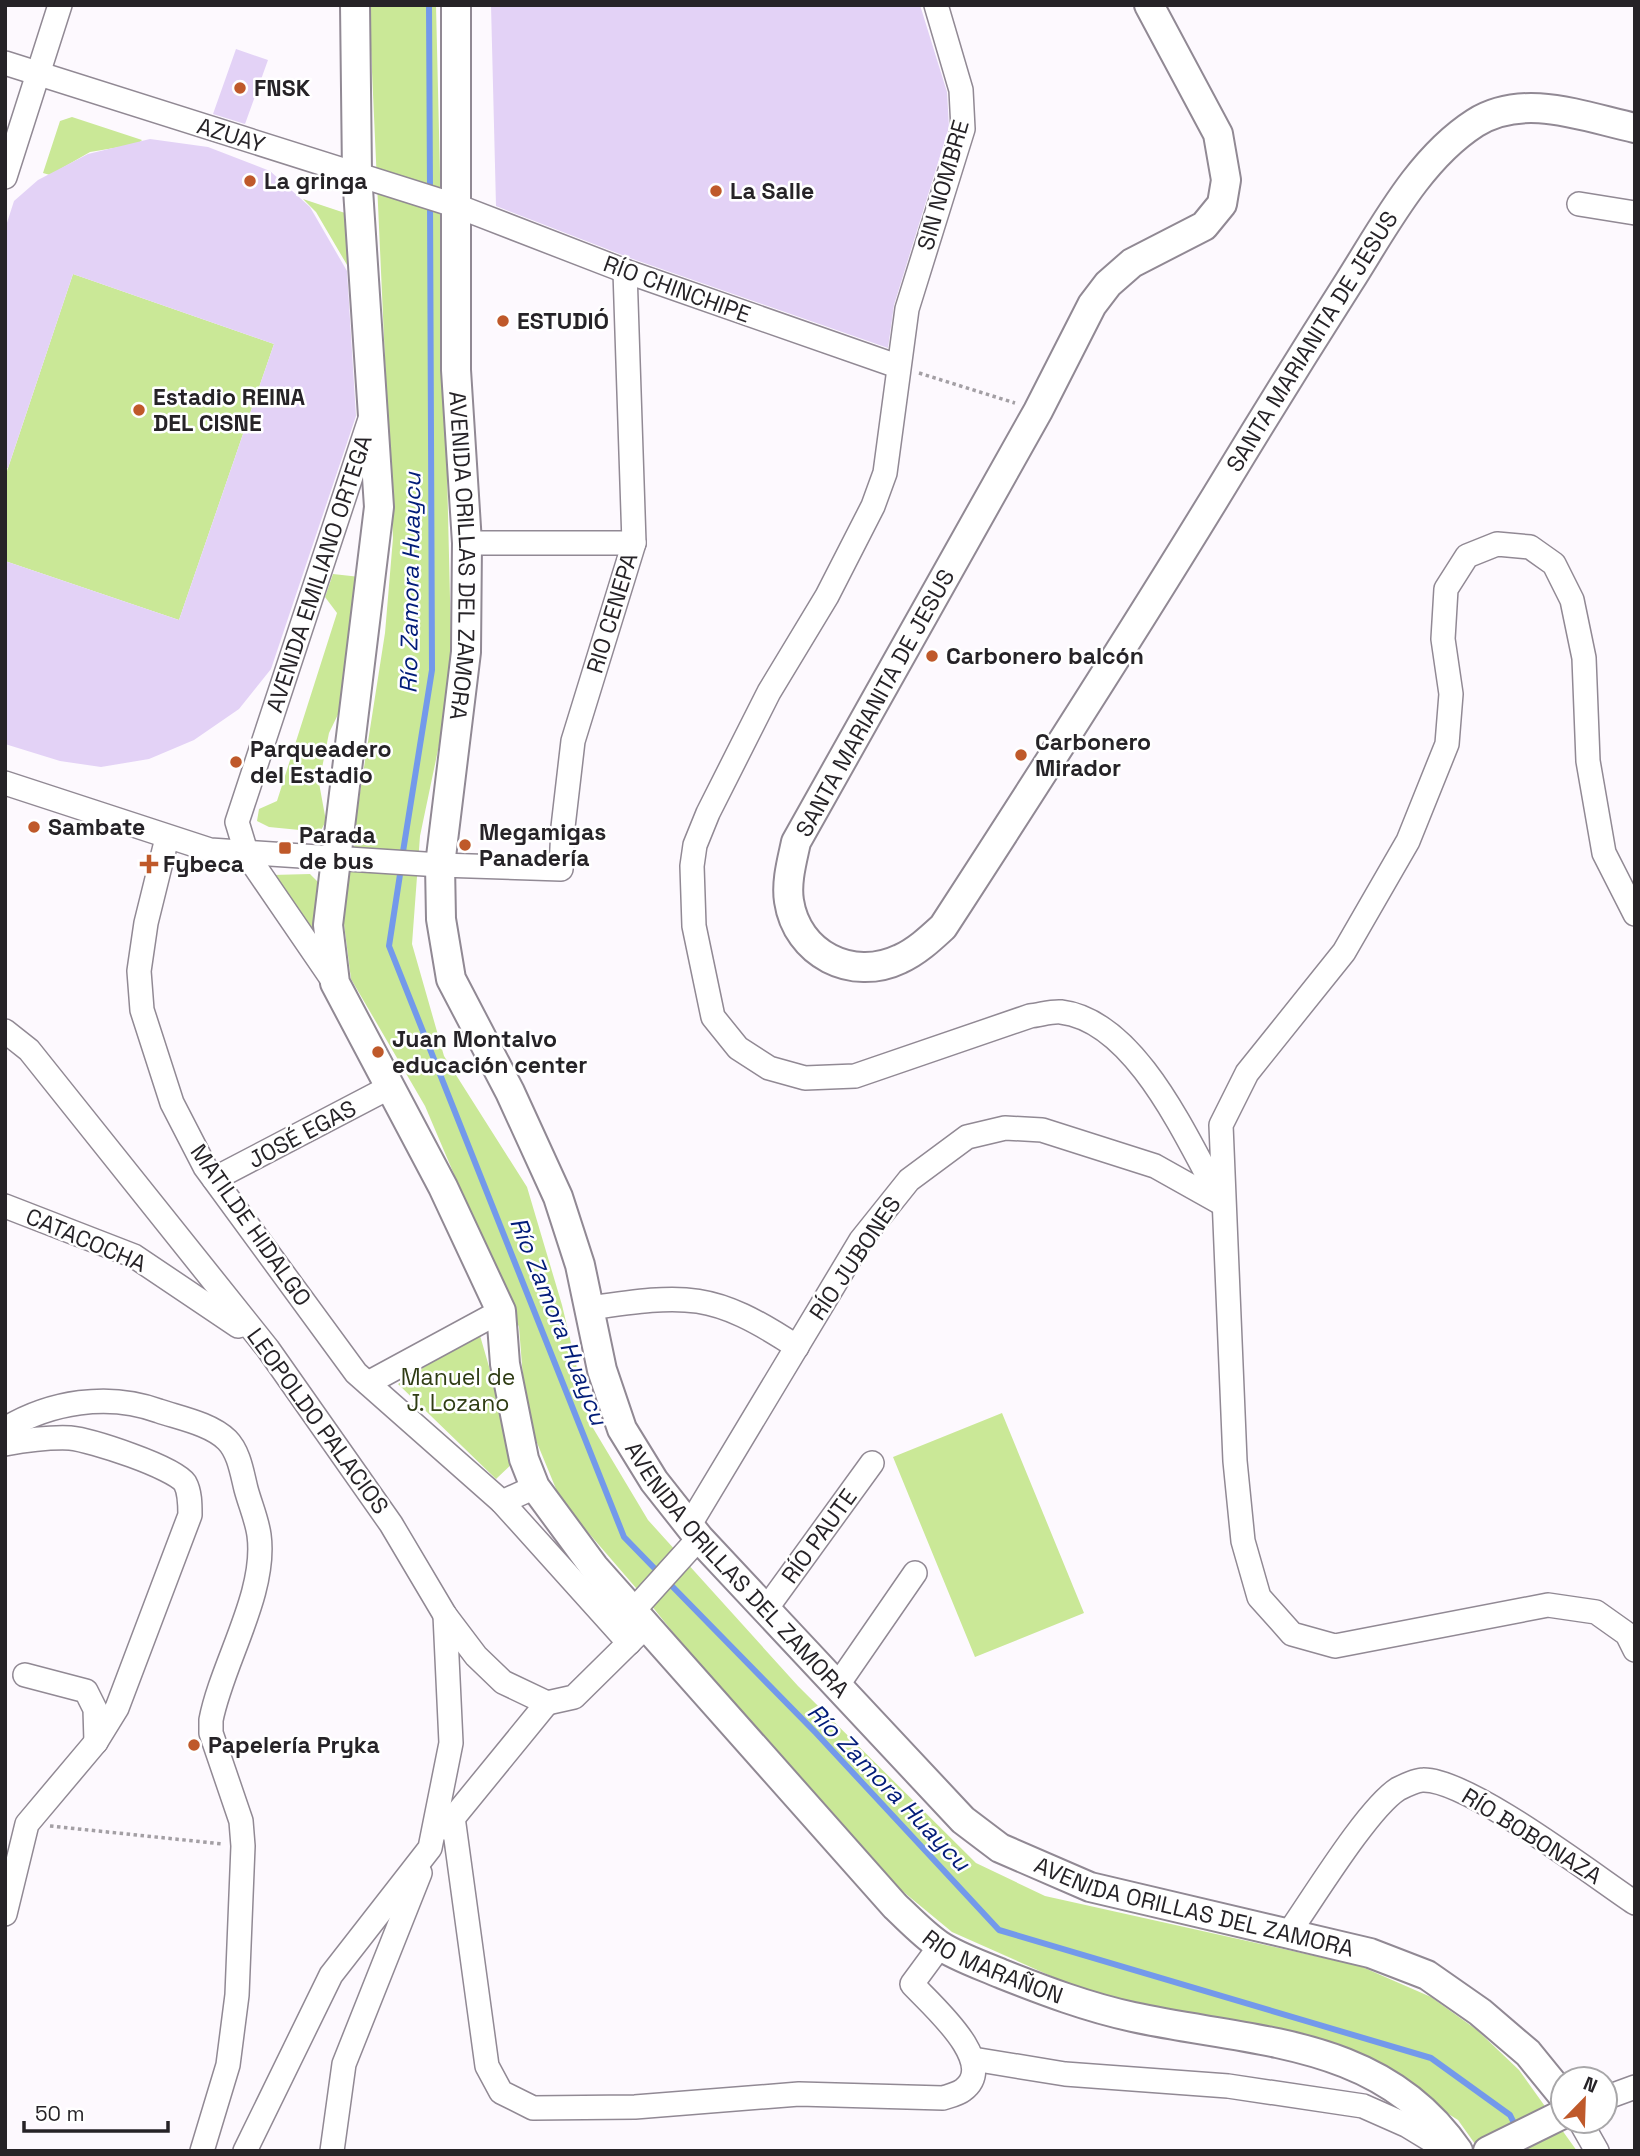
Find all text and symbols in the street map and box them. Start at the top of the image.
place label: FNSK [254,73,311,103]
marker: FNSK [232,80,248,96]
street label: AZUAY [193,110,269,160]
street label: SIN NOMBRE [910,116,976,254]
place label: La gringa [264,166,368,196]
marker: La gringa [242,173,258,189]
place label: La Salle [730,176,814,206]
marker: La Salle [708,183,724,199]
street label: SANTA MARIANITA DE JESUS [1219,205,1404,478]
street label: RÍO CHINCHIPE [599,248,755,330]
place label: ESTUDIÓ [517,306,609,336]
marker: ESTUDIÓ [495,313,511,329]
place label: Estadio REINA DEL CISNE [153,382,306,438]
street label: AVENIDA ORILLAS DEL ZAMORA [442,390,482,722]
marker: Estadio REINA DEL CISNE [131,402,147,418]
street label: AVENIDA EMILIANO ORTEGA [259,431,379,716]
water label: Río Zamora Huaycu [393,471,427,694]
street label: RIO CENEPA [579,549,645,677]
street label: SANTA MARIANITA DE JESUS [789,564,961,842]
place label: Carbonero balcón [946,641,1144,671]
marker: Carbonero balcón [924,648,940,664]
place label: Carbonero Mirador [1035,727,1151,783]
place label: Parqueadero del Estadio [250,734,392,790]
marker: Carbonero Mirador [1013,747,1029,763]
marker: Parqueadero del Estadio [228,754,244,770]
place label: Sambate [48,812,145,842]
place label: Megamigas Panadería [479,817,606,873]
marker: Sambate [26,819,42,835]
place label: Parada de bus [299,820,376,876]
marker: Megamigas Panadería [457,837,473,853]
marker: Parada de bus [277,840,293,856]
place label: Fybeca [163,849,244,879]
marker: Fybeca [141,856,157,872]
place label: Juan Montalvo educación center [392,1024,587,1080]
marker: Juan Montalvo educación center [370,1044,386,1060]
street label: JOSÉ EGAS [243,1093,361,1175]
street label: MATILDE HIDALGO [184,1138,318,1312]
street label: RÍO JUBONES [802,1190,908,1326]
street label: CATACOCHA [21,1201,151,1279]
water label: Río Zamora Huaycu [503,1213,615,1431]
street label: LEOPOLDO PALACIOS [240,1322,396,1520]
park label: Manuel de J. Lozano [401,1362,515,1418]
street label: AVENIDA ORILLAS DEL ZAMORA [618,1436,856,1704]
street label: RÍO PAUTE [775,1483,863,1589]
water label: Río Zamora Huaycu [801,1697,978,1878]
place label: Papelería Pryka [208,1730,380,1760]
marker: Papelería Pryka [186,1737,202,1753]
street label: RÍO BOBONAZA [1456,1781,1608,1891]
street label: AVENIDA ORILLAS DEL ZAMORA [1030,1850,1357,1964]
street label: RIO MARAÑON [916,1923,1067,2011]
north arrow [1549,2065,1619,2135]
text: N [1580,2071,1601,2099]
scale bar [24,2090,168,2134]
text: 50 m [35,2100,85,2127]

